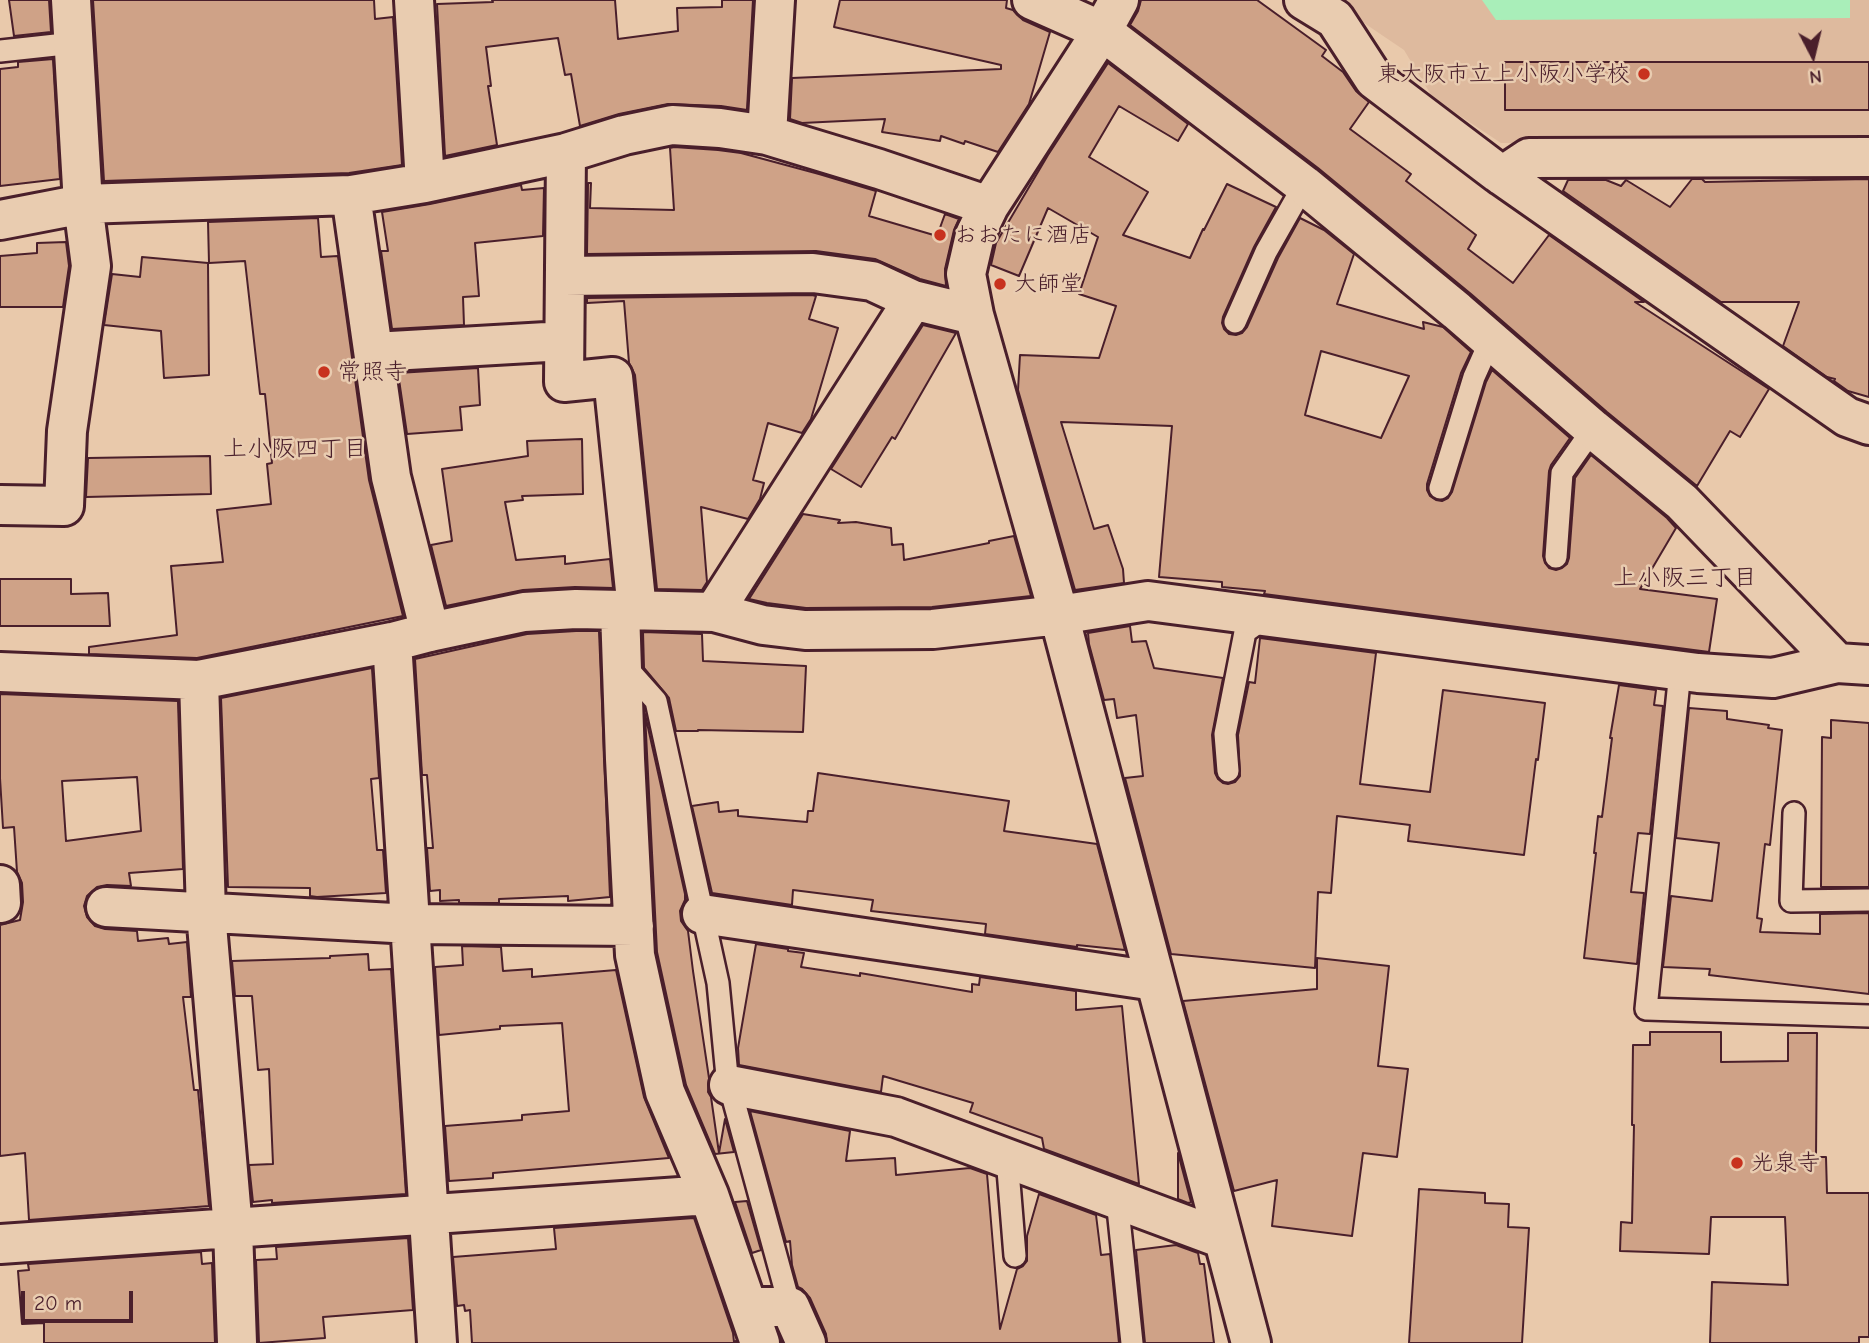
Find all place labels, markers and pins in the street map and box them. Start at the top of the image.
place label: 東大阪市立上小阪小学校 [1377,60,1630,88]
marker: 東大阪市立上小阪小学校 [1636,66,1652,82]
place label: おおたに酒店 [954,221,1092,249]
marker: おおたに酒店 [932,227,948,243]
place label: 大師堂 [1014,270,1083,298]
marker: 大師堂 [992,276,1008,292]
place label: 常照寺 [338,358,407,386]
marker: 常照寺 [316,364,332,380]
place label: 光泉寺 [1751,1149,1820,1177]
marker: 光泉寺 [1729,1155,1745,1171]

